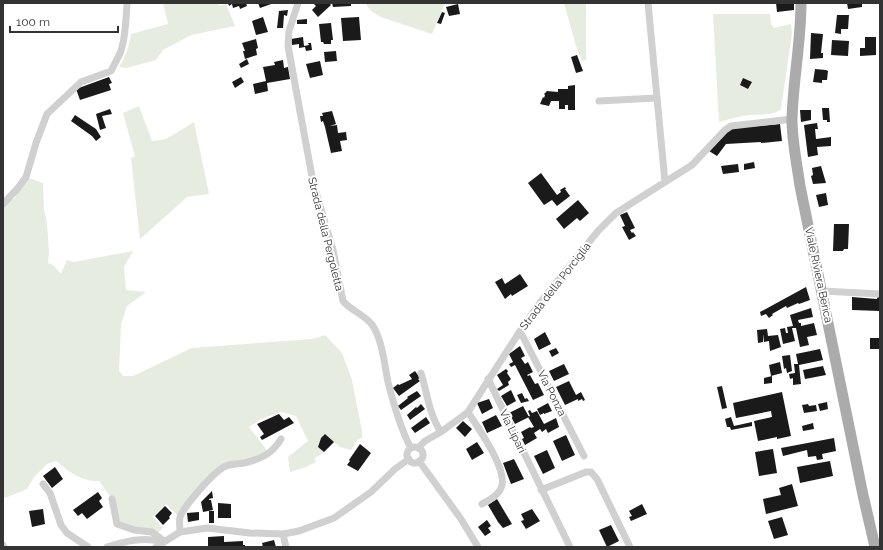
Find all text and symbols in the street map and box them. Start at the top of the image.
scale bar [10,8,118,34]
text: 100 m [16,15,50,29]
street label: Strada della Pergoletta [305,176,346,292]
street label: Viale Riviera Berica [802,226,835,324]
street label: Strada della Porciglia [517,240,594,333]
street label: Via Ponza [534,368,569,418]
street label: Via Lipari [497,407,529,455]

